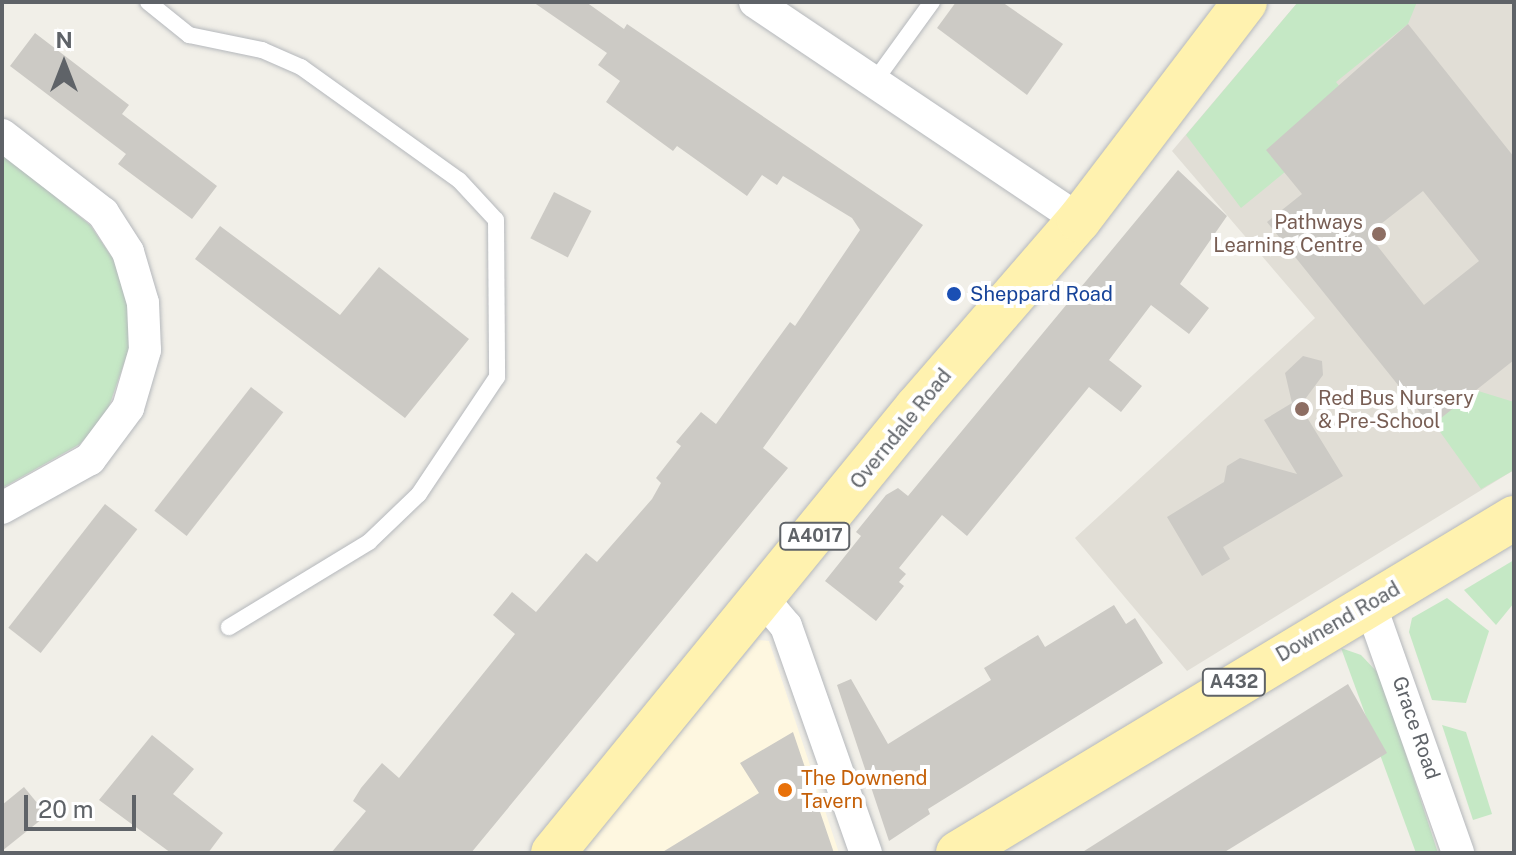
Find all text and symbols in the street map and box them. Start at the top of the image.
north arrow [24,24,104,104]
text: N [55,27,73,53]
place label: Pathways Learning Centre [1213,210,1363,257]
marker: Pathways Learning Centre [1370,225,1388,243]
place label: Sheppard Road [970,282,1113,306]
marker: Sheppard Road [945,285,963,303]
street label: Overndale Road [845,364,957,494]
place label: Red Bus Nursery & Pre-School [1318,386,1474,433]
marker: Red Bus Nursery & Pre-School [1293,400,1311,418]
road number: A4017 [779,522,851,550]
street label: Downend Road [1272,577,1404,667]
road number: A432 [1200,668,1268,696]
street label: Grace Road [1387,673,1445,783]
place label: The Downend Tavern [801,766,928,813]
scale bar [28,779,140,829]
marker: The Downend Tavern [776,781,794,799]
text: 20 m [38,795,94,823]

